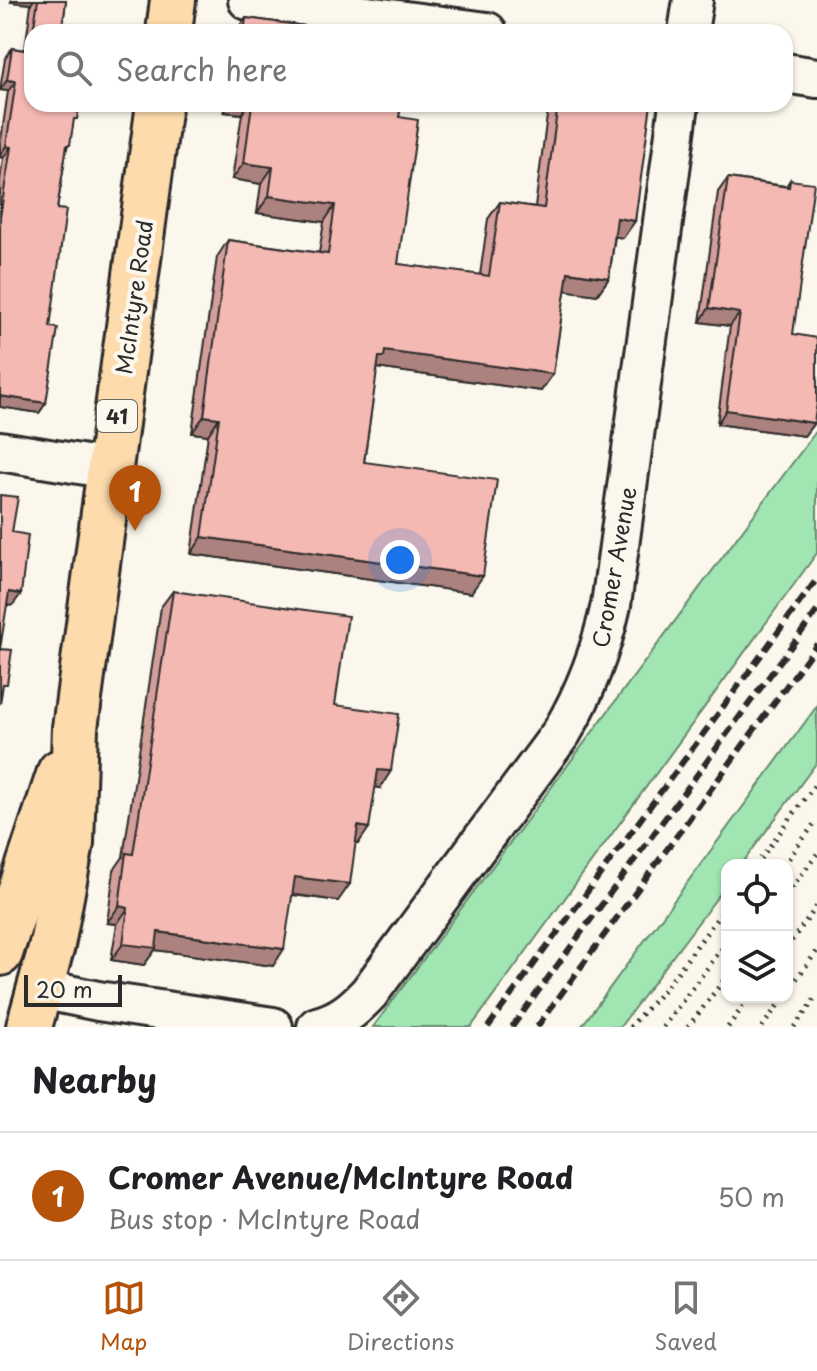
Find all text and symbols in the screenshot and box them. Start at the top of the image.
search box [24,24,793,112]
icon: search [52,46,96,90]
text: Search here [116,46,288,91]
street label: McIntyre Road [106,218,160,376]
road number: 41 [97,400,137,432]
pin: 1 [109,465,161,531]
street label: Cromer Avenue [583,484,643,650]
your location [380,540,420,580]
map controls [721,859,793,1003]
button: locate [721,859,793,931]
button: layers [721,931,793,1003]
scale bar [24,971,122,1007]
text: 20 m [36,972,93,1005]
text: Nearby [32,1053,157,1105]
text: Cromer Avenue/McIntyre Road [108,1154,573,1199]
text: 1 [52,1177,64,1216]
text: 50 m [718,1177,785,1216]
text: Bus stop · McIntyre Road [108,1199,421,1238]
tab: Map [100,1276,147,1357]
tab: Directions [347,1276,454,1357]
tab: Saved [654,1276,717,1357]

